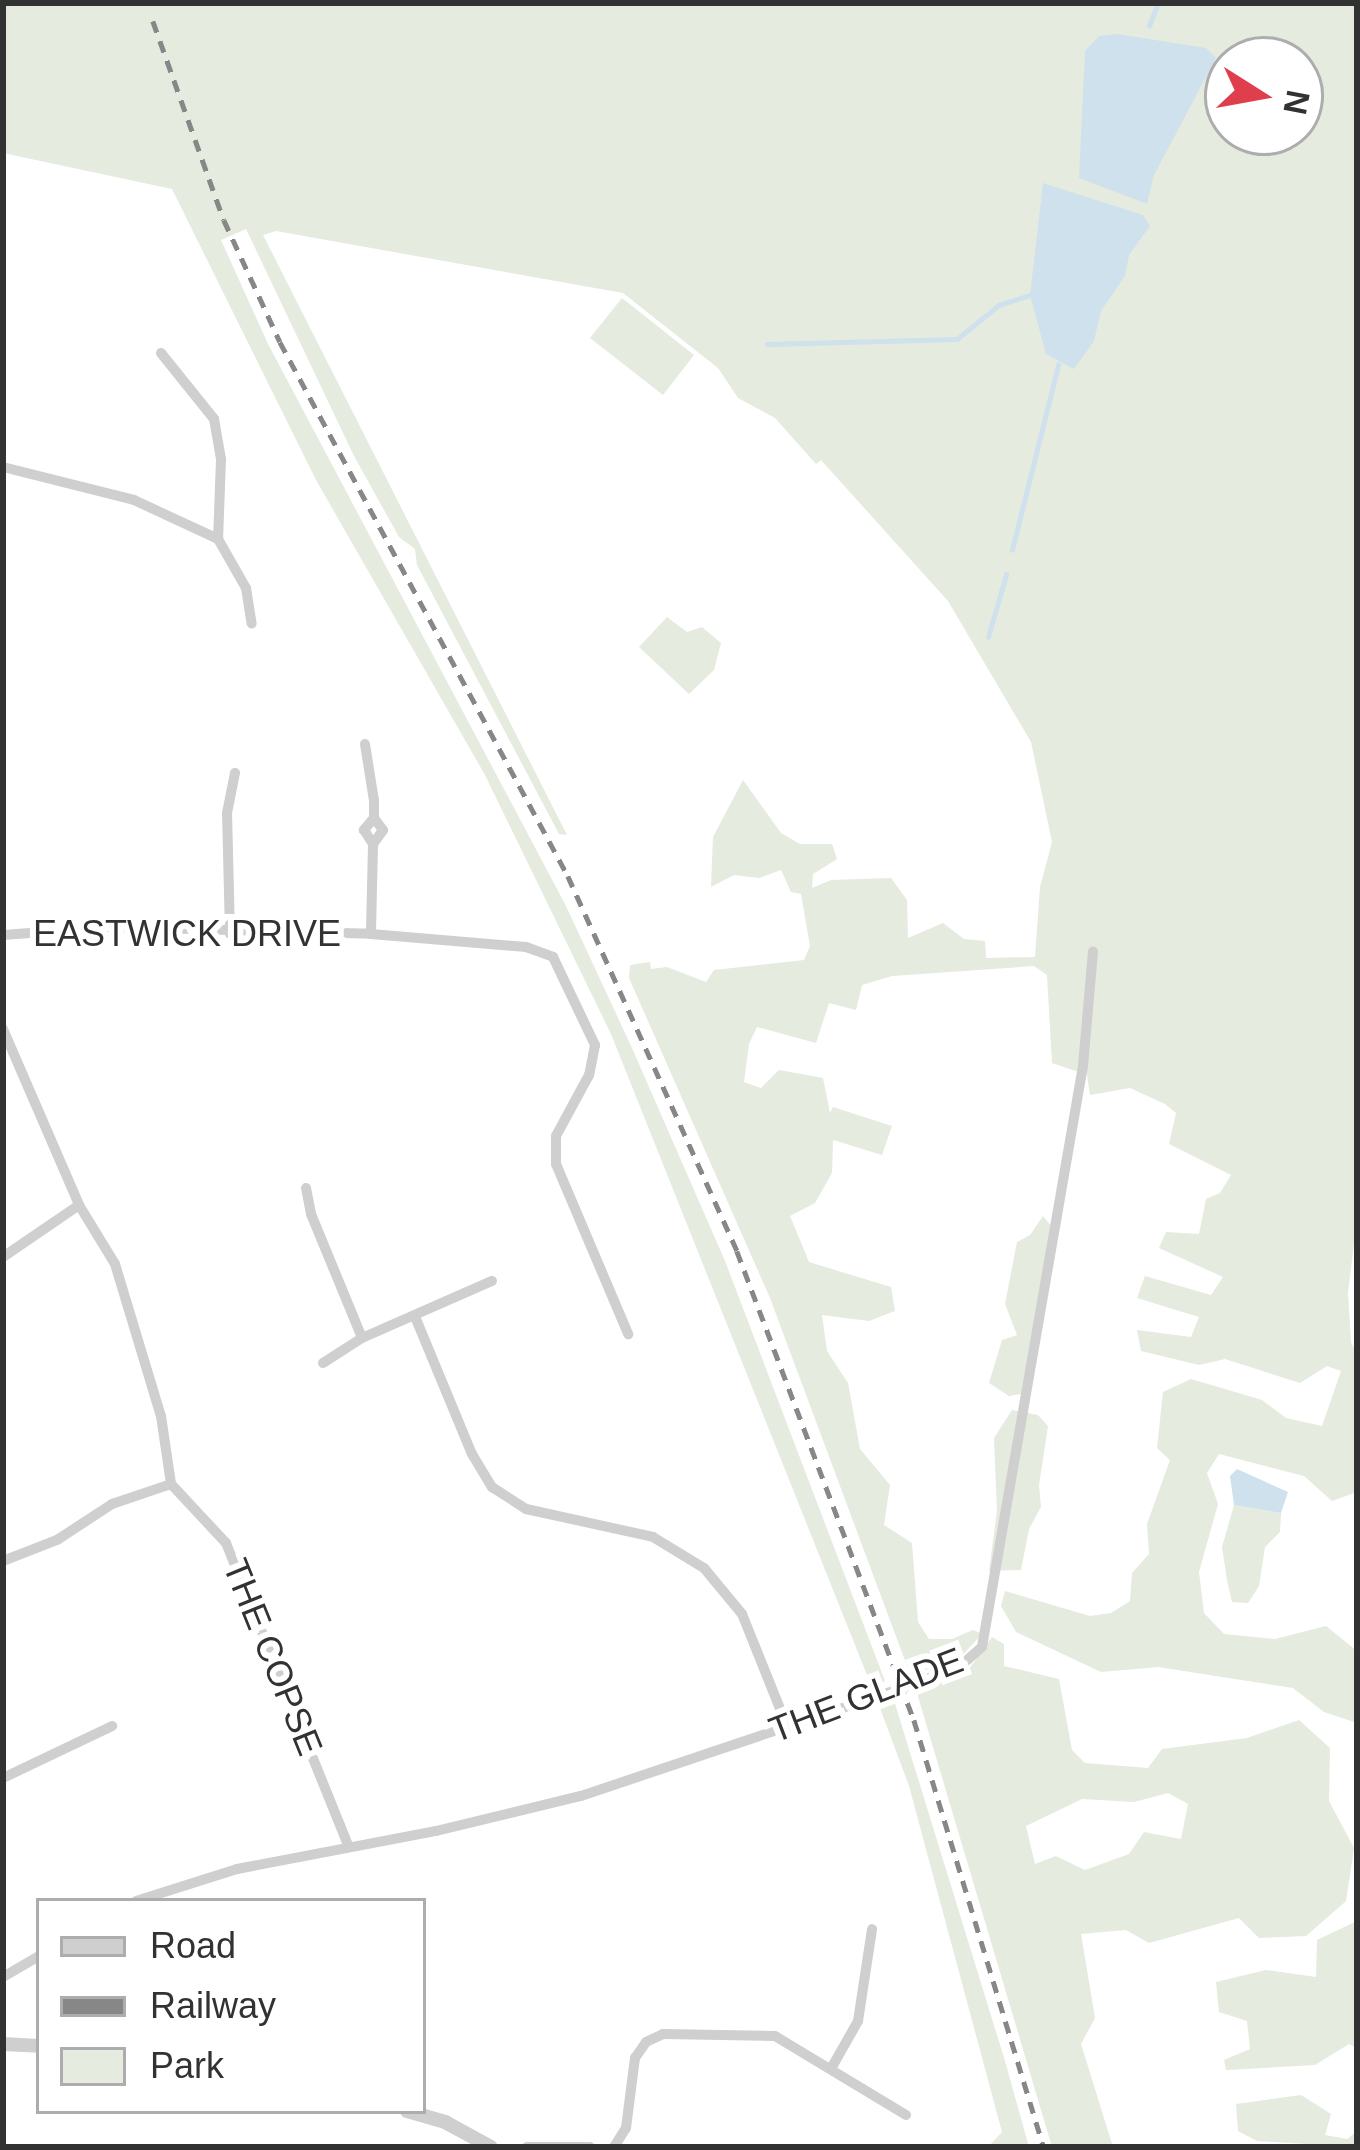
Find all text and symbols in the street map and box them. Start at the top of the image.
north arrow [1204,36,1324,156]
text: N [1276,87,1317,118]
street label: EASTWICK DRIVE [33,912,341,956]
street label: THE COPSE [214,1552,332,1762]
street label: THE GLADE [763,1638,969,1752]
legend [36,1898,426,2114]
text: Road [150,1925,236,1966]
text: Railway [150,1985,276,2026]
text: Park [150,2045,224,2086]

